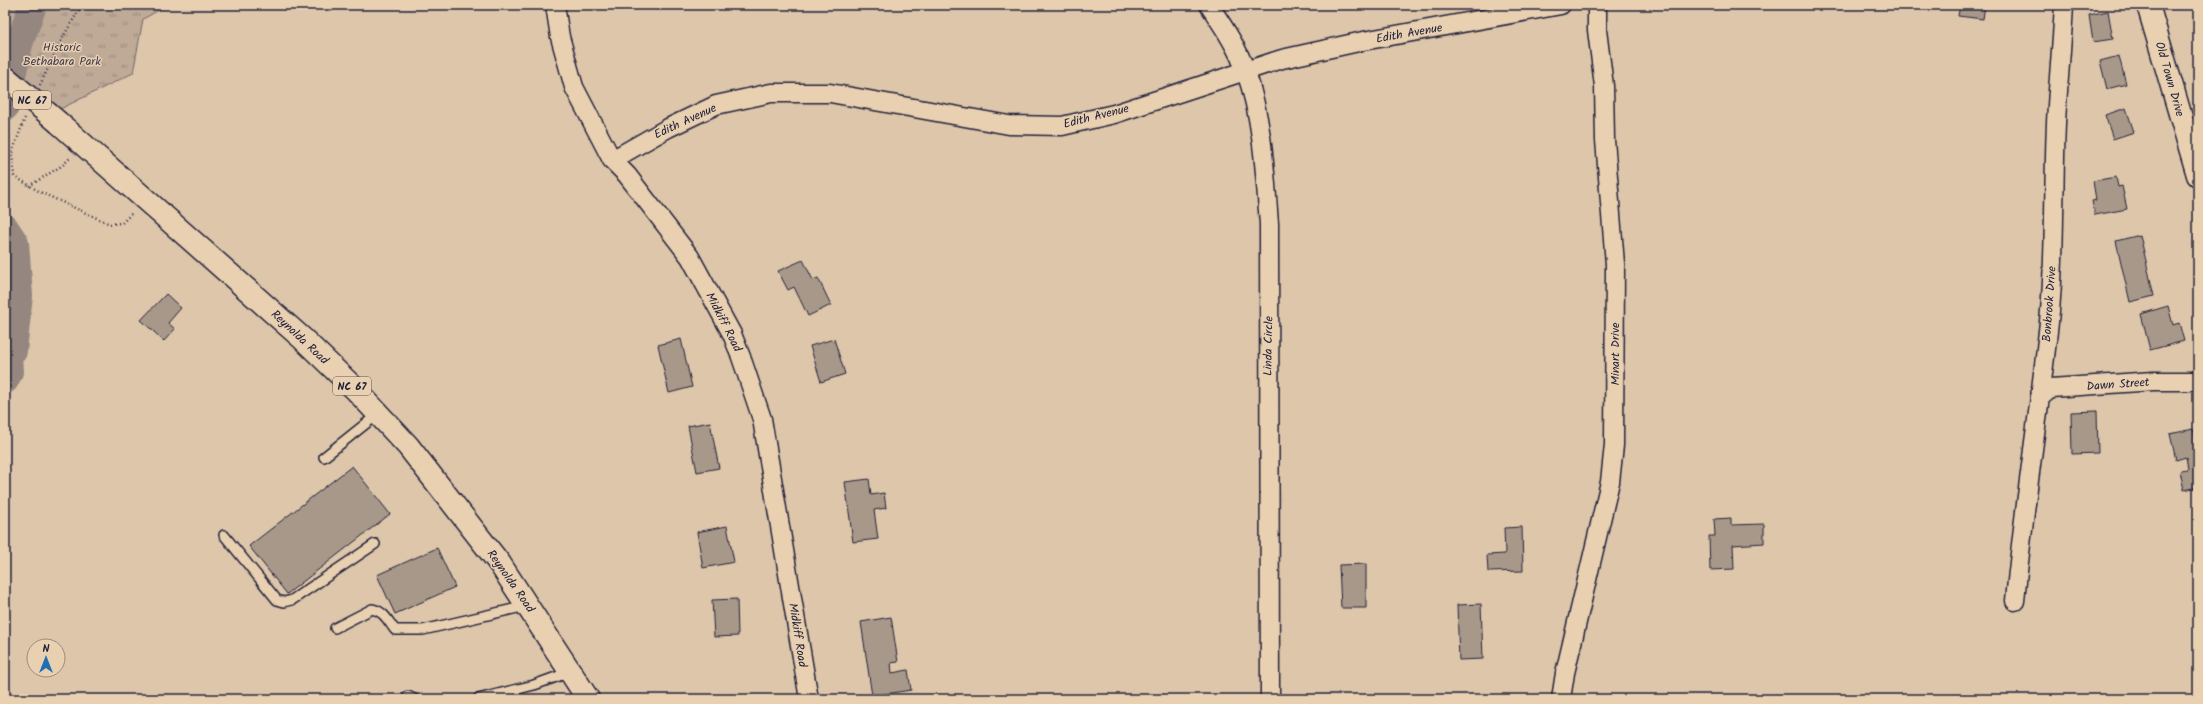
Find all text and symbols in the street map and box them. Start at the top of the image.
street label: Edith Avenue [1374,18,1444,49]
park label: Historic Bethabara Park [23,38,101,71]
street label: Old Town Drive [2150,39,2189,119]
road number: NC 67 [13,91,51,109]
street label: Edith Avenue [651,98,720,144]
street label: Edith Avenue [1061,99,1132,134]
street label: Bonbrook Drive [2037,265,2062,343]
street label: Midkiff Road [700,289,747,356]
street label: Reynolda Road [266,305,334,370]
street label: Linda Circle [1258,315,1279,376]
street label: Minart Drive [1606,322,1625,385]
street label: Dawn Street [2086,373,2151,396]
road number: NC 67 [333,377,371,395]
street label: Reynolda Road [482,546,540,618]
street label: Midkiff Road [783,602,812,670]
north arrow [26,638,66,678]
text: N [43,640,50,658]

